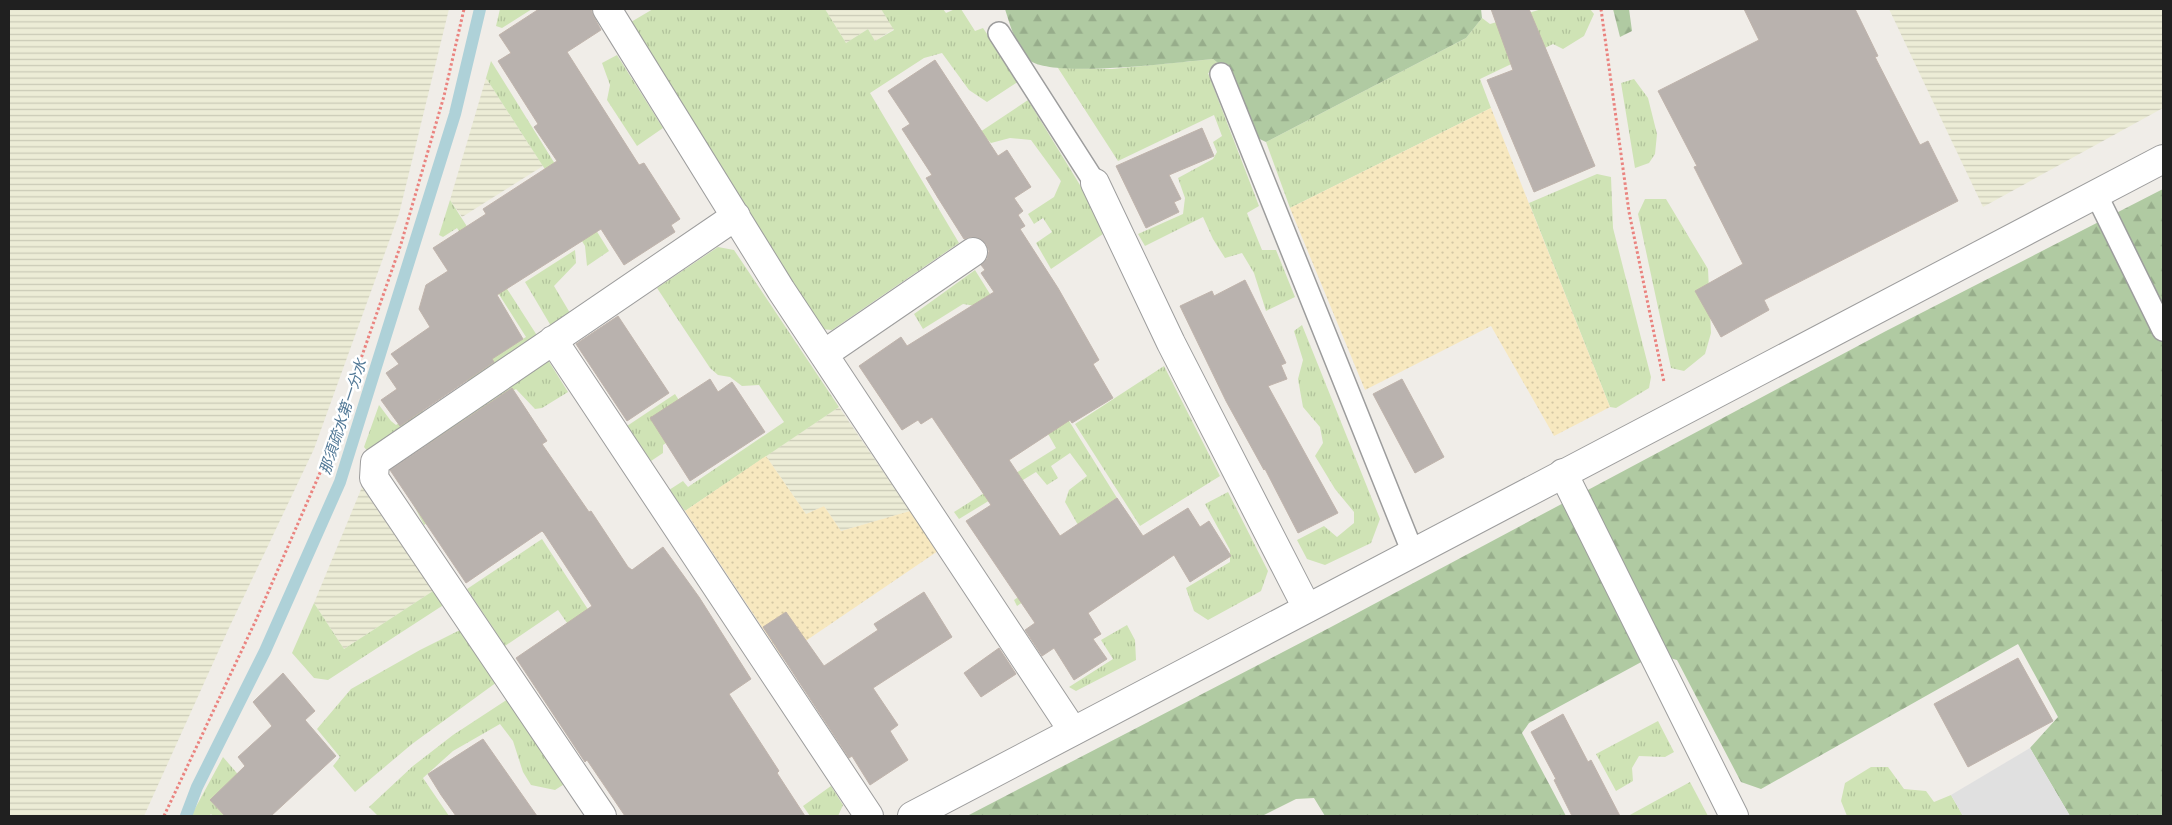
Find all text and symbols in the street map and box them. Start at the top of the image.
water label: 那須疏水第一分水 [316,355,370,477]

